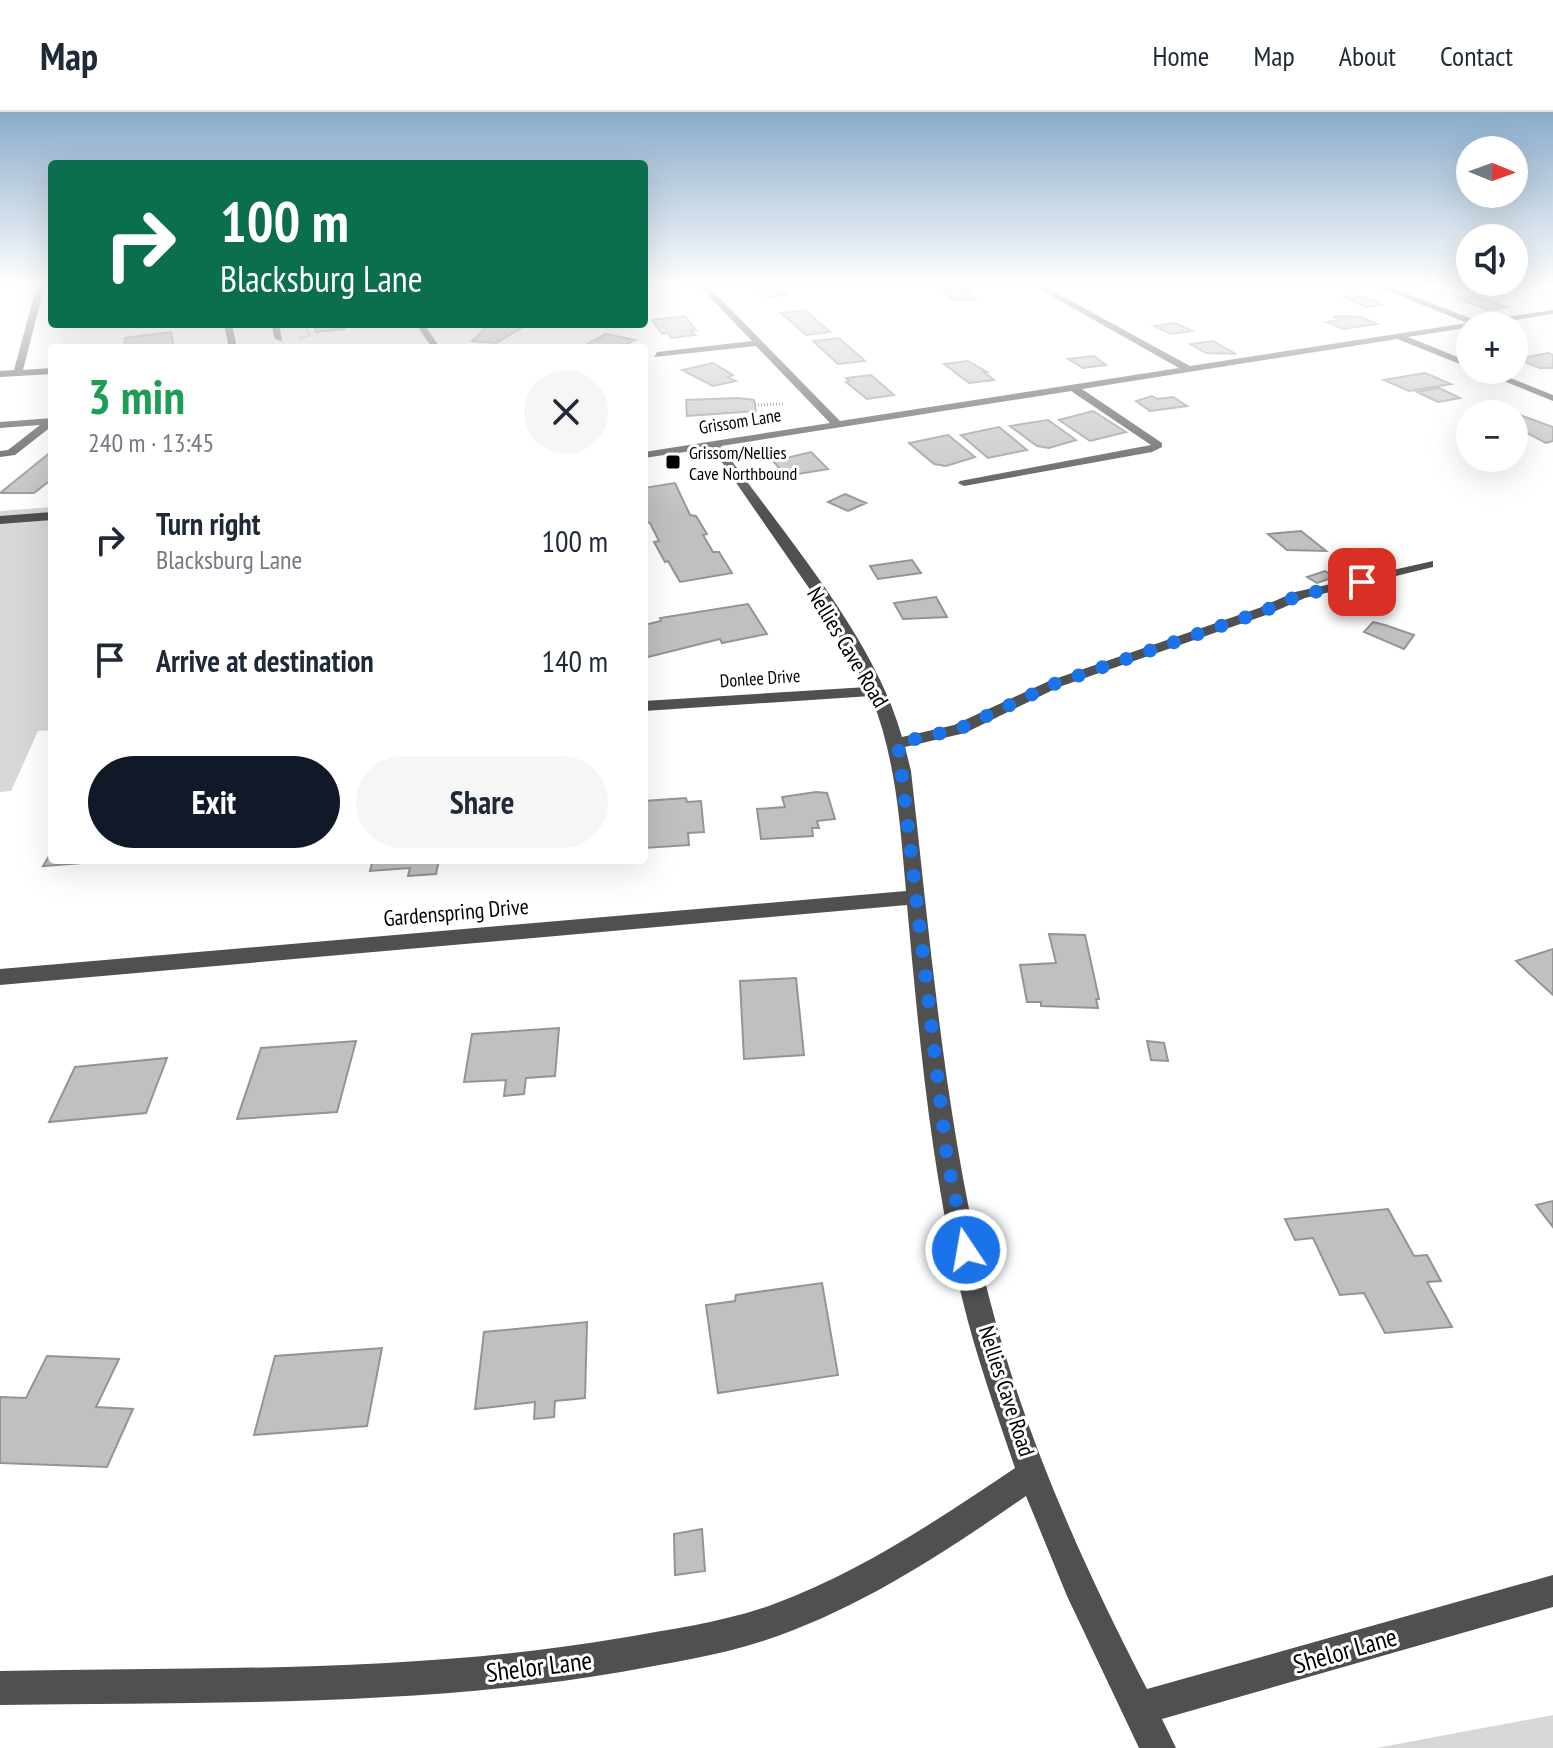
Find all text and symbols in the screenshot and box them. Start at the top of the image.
text: Map [40,31,98,80]
text: Home [1153,37,1209,74]
text: Map [1253,37,1295,74]
text: About [1339,37,1396,74]
text: Contact [1440,37,1513,74]
north arrow [1456,136,1528,208]
map controls [1456,136,1528,472]
text: 100 m [220,185,349,257]
icon: right [88,192,192,296]
button: sound [1456,224,1528,296]
text: Blacksburg Lane [220,255,423,302]
button: + [1456,312,1528,384]
text: 3 min [88,365,185,427]
button: close [524,370,608,454]
button: − [1456,400,1528,472]
street label: Grissom Lane [697,403,783,439]
text: 240 m · 13:45 [88,426,214,459]
place label: Grissom/Nellies Cave Northbound [689,441,797,485]
marker: Grissom/Nellies Cave Northbound [664,453,682,471]
text: Turn right [156,504,260,543]
icon: right [88,518,132,562]
text: 100 m [542,521,608,560]
text: Blacksburg Lane [156,543,302,576]
pin [1328,548,1396,616]
icon: arrive [1340,560,1384,604]
street label: Nellies Cave Road [801,582,895,712]
icon: arrive [88,638,132,682]
text: Arrive at destination [156,641,374,680]
text: 140 m [542,641,608,680]
street label: Donlee Drive [719,664,801,692]
button: Exit [88,756,340,848]
button: Share [356,756,608,848]
street label: Gardenspring Drive [382,892,530,932]
position arrow [924,1208,1008,1292]
street label: Nellies Cave Road [973,1322,1041,1460]
street label: Shelor Lane [1289,1620,1401,1680]
street label: Shelor Lane [484,1643,594,1689]

